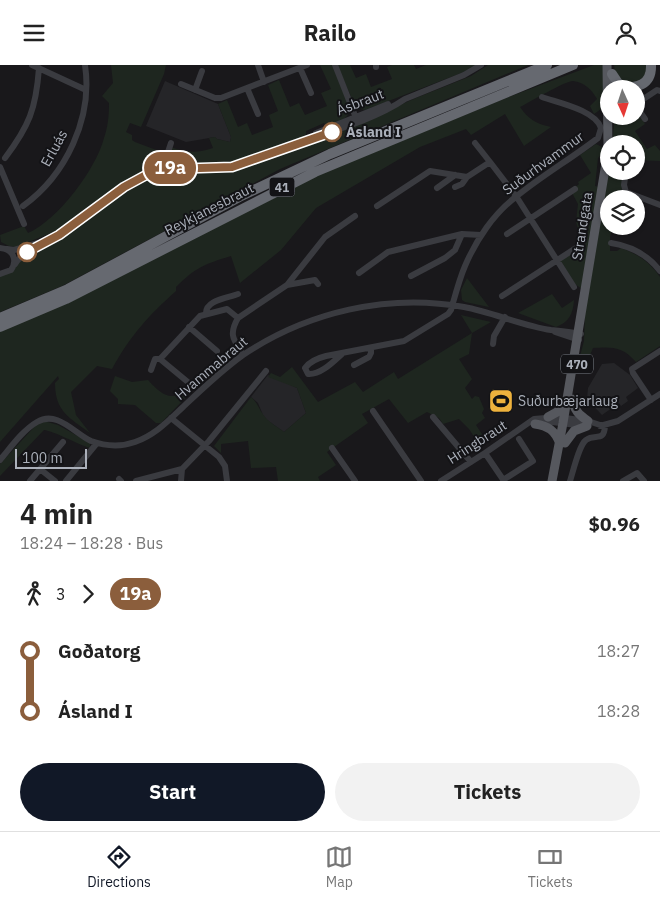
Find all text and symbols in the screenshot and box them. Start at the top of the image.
text: Railo [304,18,356,47]
icon: menu [20,19,48,47]
icon: person [612,19,640,47]
north arrow [600,80,645,125]
map controls [600,80,645,235]
street label: Ásbraut [333,84,386,119]
marker: Ásland I [322,122,342,142]
place label: Ásland I [346,122,401,141]
street label: Erluás [37,126,71,170]
street label: Suðurhvammur [499,127,587,199]
button: locate [600,135,645,180]
line badge: 19a [141,152,199,184]
text: 19a [154,156,186,179]
road number: 41 [270,177,294,197]
street label: Reykjanesbraut [161,179,257,239]
street label: Strandgata [568,190,596,261]
button: layers [600,190,645,235]
unlabelled marker [17,242,37,262]
street label: Hvammabraut [171,332,251,404]
road number: 470 [561,355,593,373]
sports icon: Suðurbæjarlaug [488,388,514,414]
place label: Suðurbæjarlaug [518,392,619,410]
street label: Hringbraut [444,416,510,468]
scale bar [15,446,88,469]
text: 100 m [22,449,63,467]
text: 4 min [20,495,93,532]
text: $0.96 [588,512,640,536]
text: 18:24 – 18:28 · Bus [20,533,163,553]
icon: walk [20,580,48,608]
icon: forward [74,580,102,608]
text: 19a [120,582,151,605]
text: 3 [56,584,66,604]
text: Goðatorg [58,639,140,663]
text: 18:27 [597,641,640,661]
text: Ásland I [58,699,133,723]
text: 18:28 [597,701,640,721]
button: Start [20,763,325,821]
button: Tickets [335,763,640,821]
tab: Directions [87,843,151,891]
tab: Map [325,843,353,891]
tab: Tickets [528,843,573,891]

